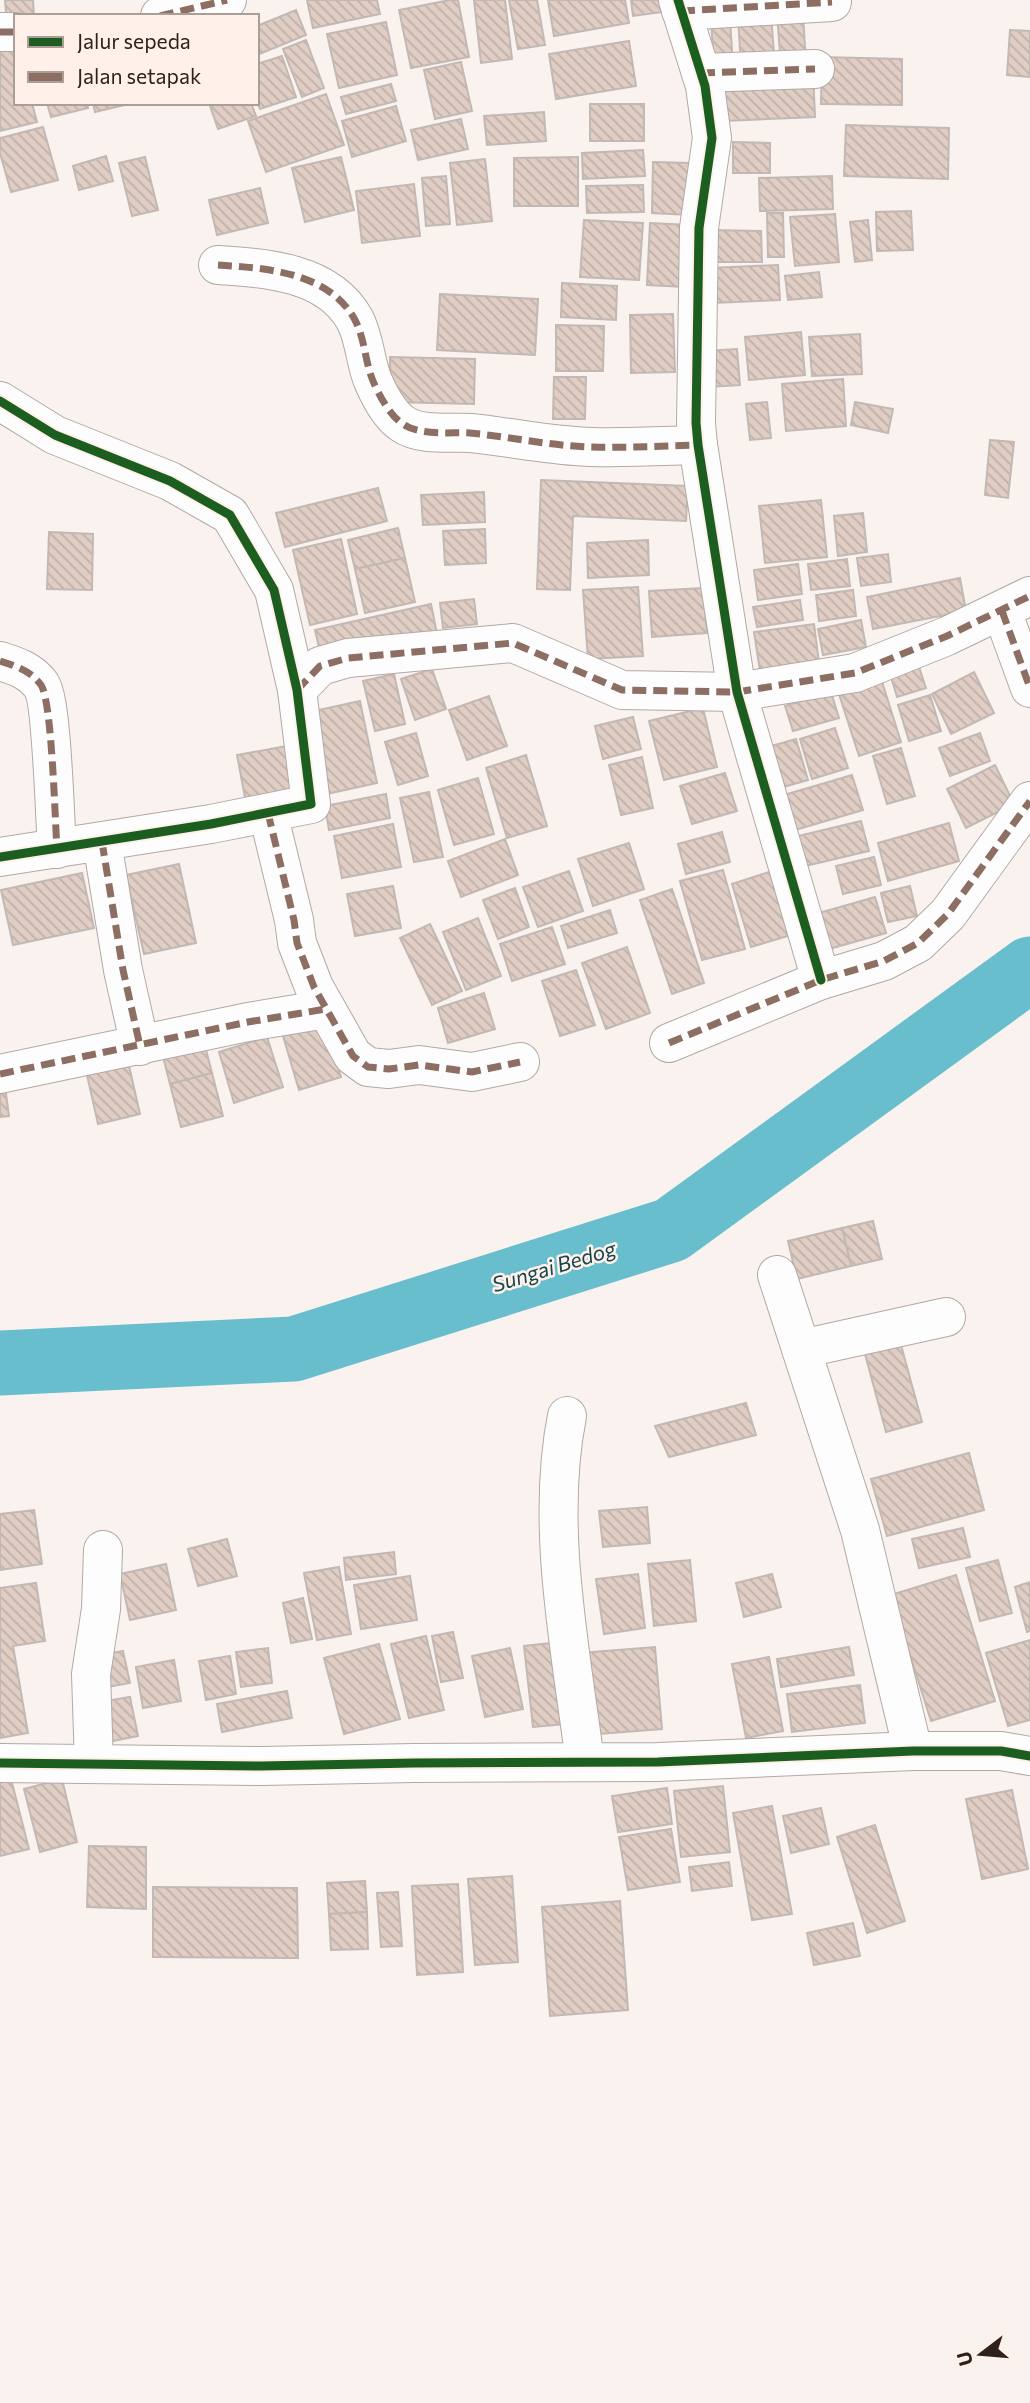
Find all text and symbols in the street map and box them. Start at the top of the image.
legend [14,14,259,105]
text: Jalur sepeda [77,28,191,53]
text: Jalan setapak [77,63,201,88]
water label: Sungai Bedog [489,1234,620,1296]
north arrow [946,2319,1016,2389]
text: U [951,2349,977,2369]

